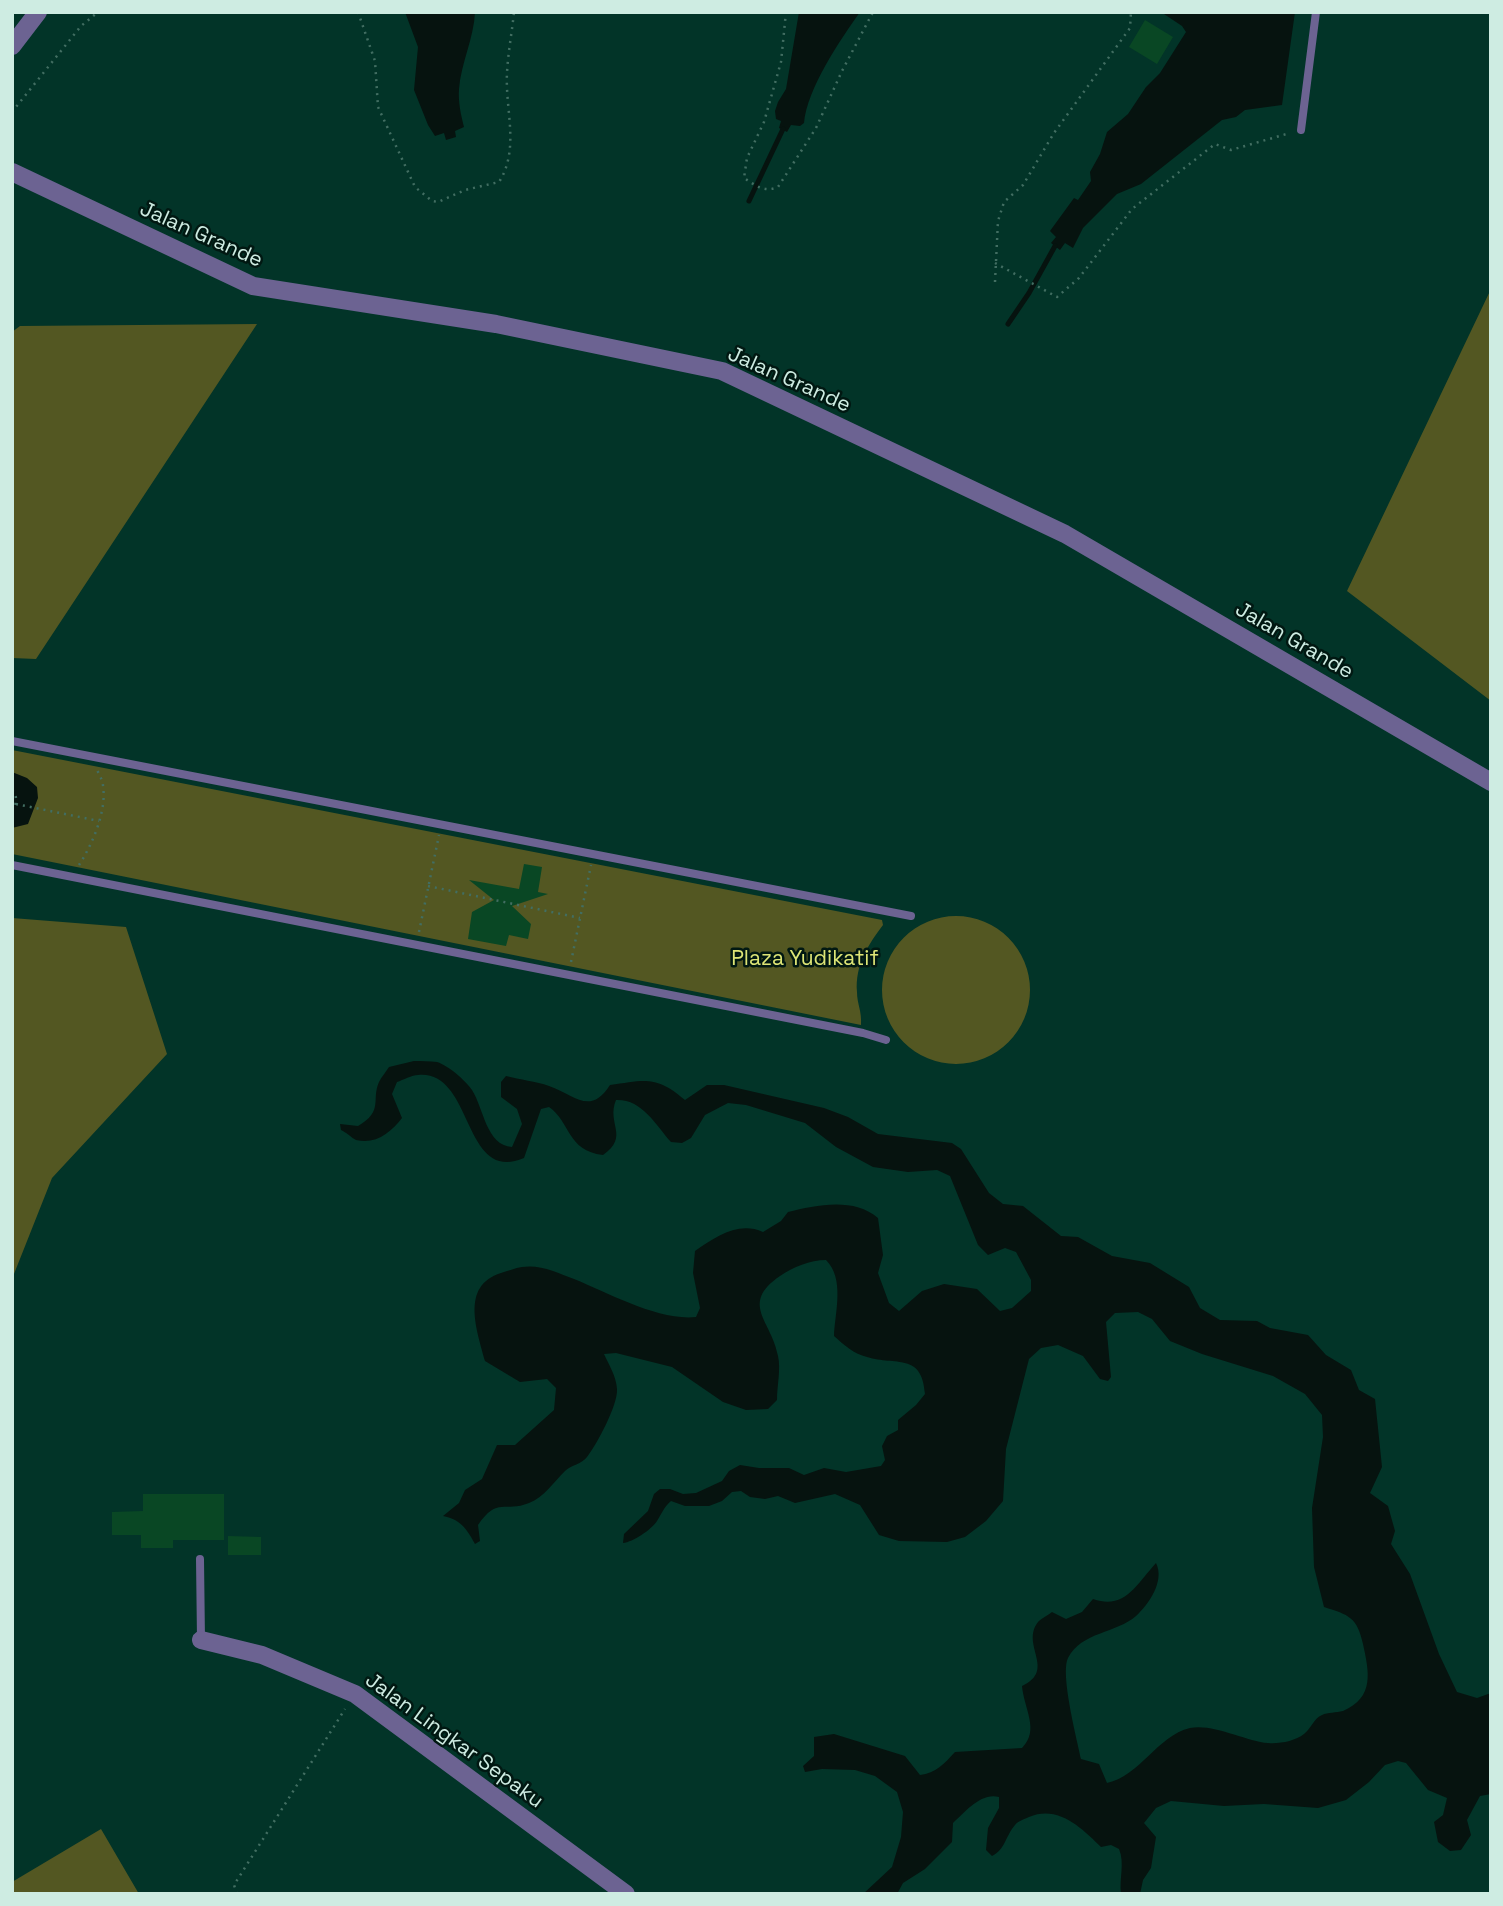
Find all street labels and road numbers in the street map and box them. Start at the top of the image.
street label: Jalan Grande [136,197,266,273]
street label: Jalan Grande [724,342,854,418]
street label: Jalan Grande [1231,597,1357,685]
street label: Jalan Lingkar Sepaku [360,1668,548,1814]

